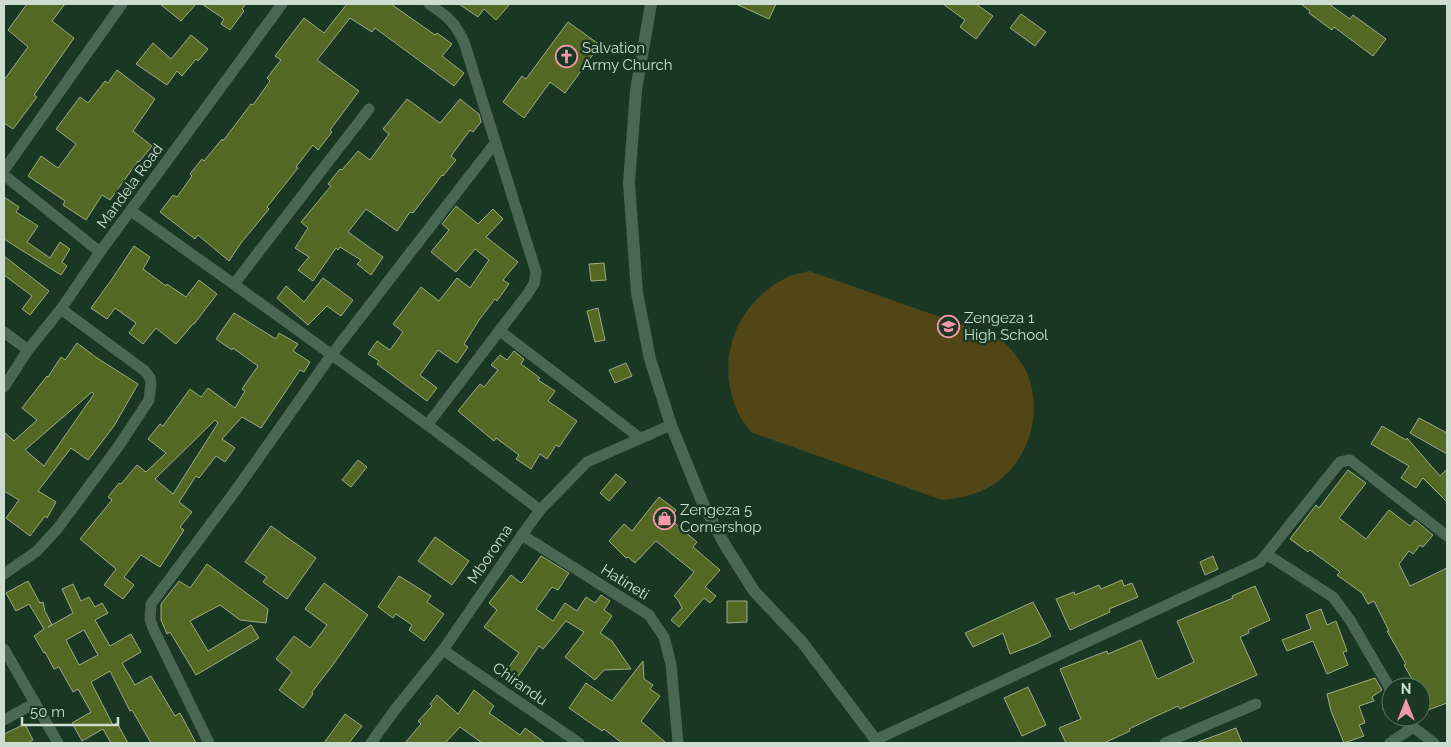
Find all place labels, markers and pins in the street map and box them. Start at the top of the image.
place label: Salvation Army Church [582,39,673,74]
church icon: Salvation Army Church [554,45,578,69]
place label: Zengeza 1 High School [964,309,1049,344]
school or university icon: Zengeza 1 High School [936,315,960,339]
place label: Zengeza 5 Cornershop [680,501,761,536]
shop icon: Zengeza 5 Cornershop [652,507,676,531]

